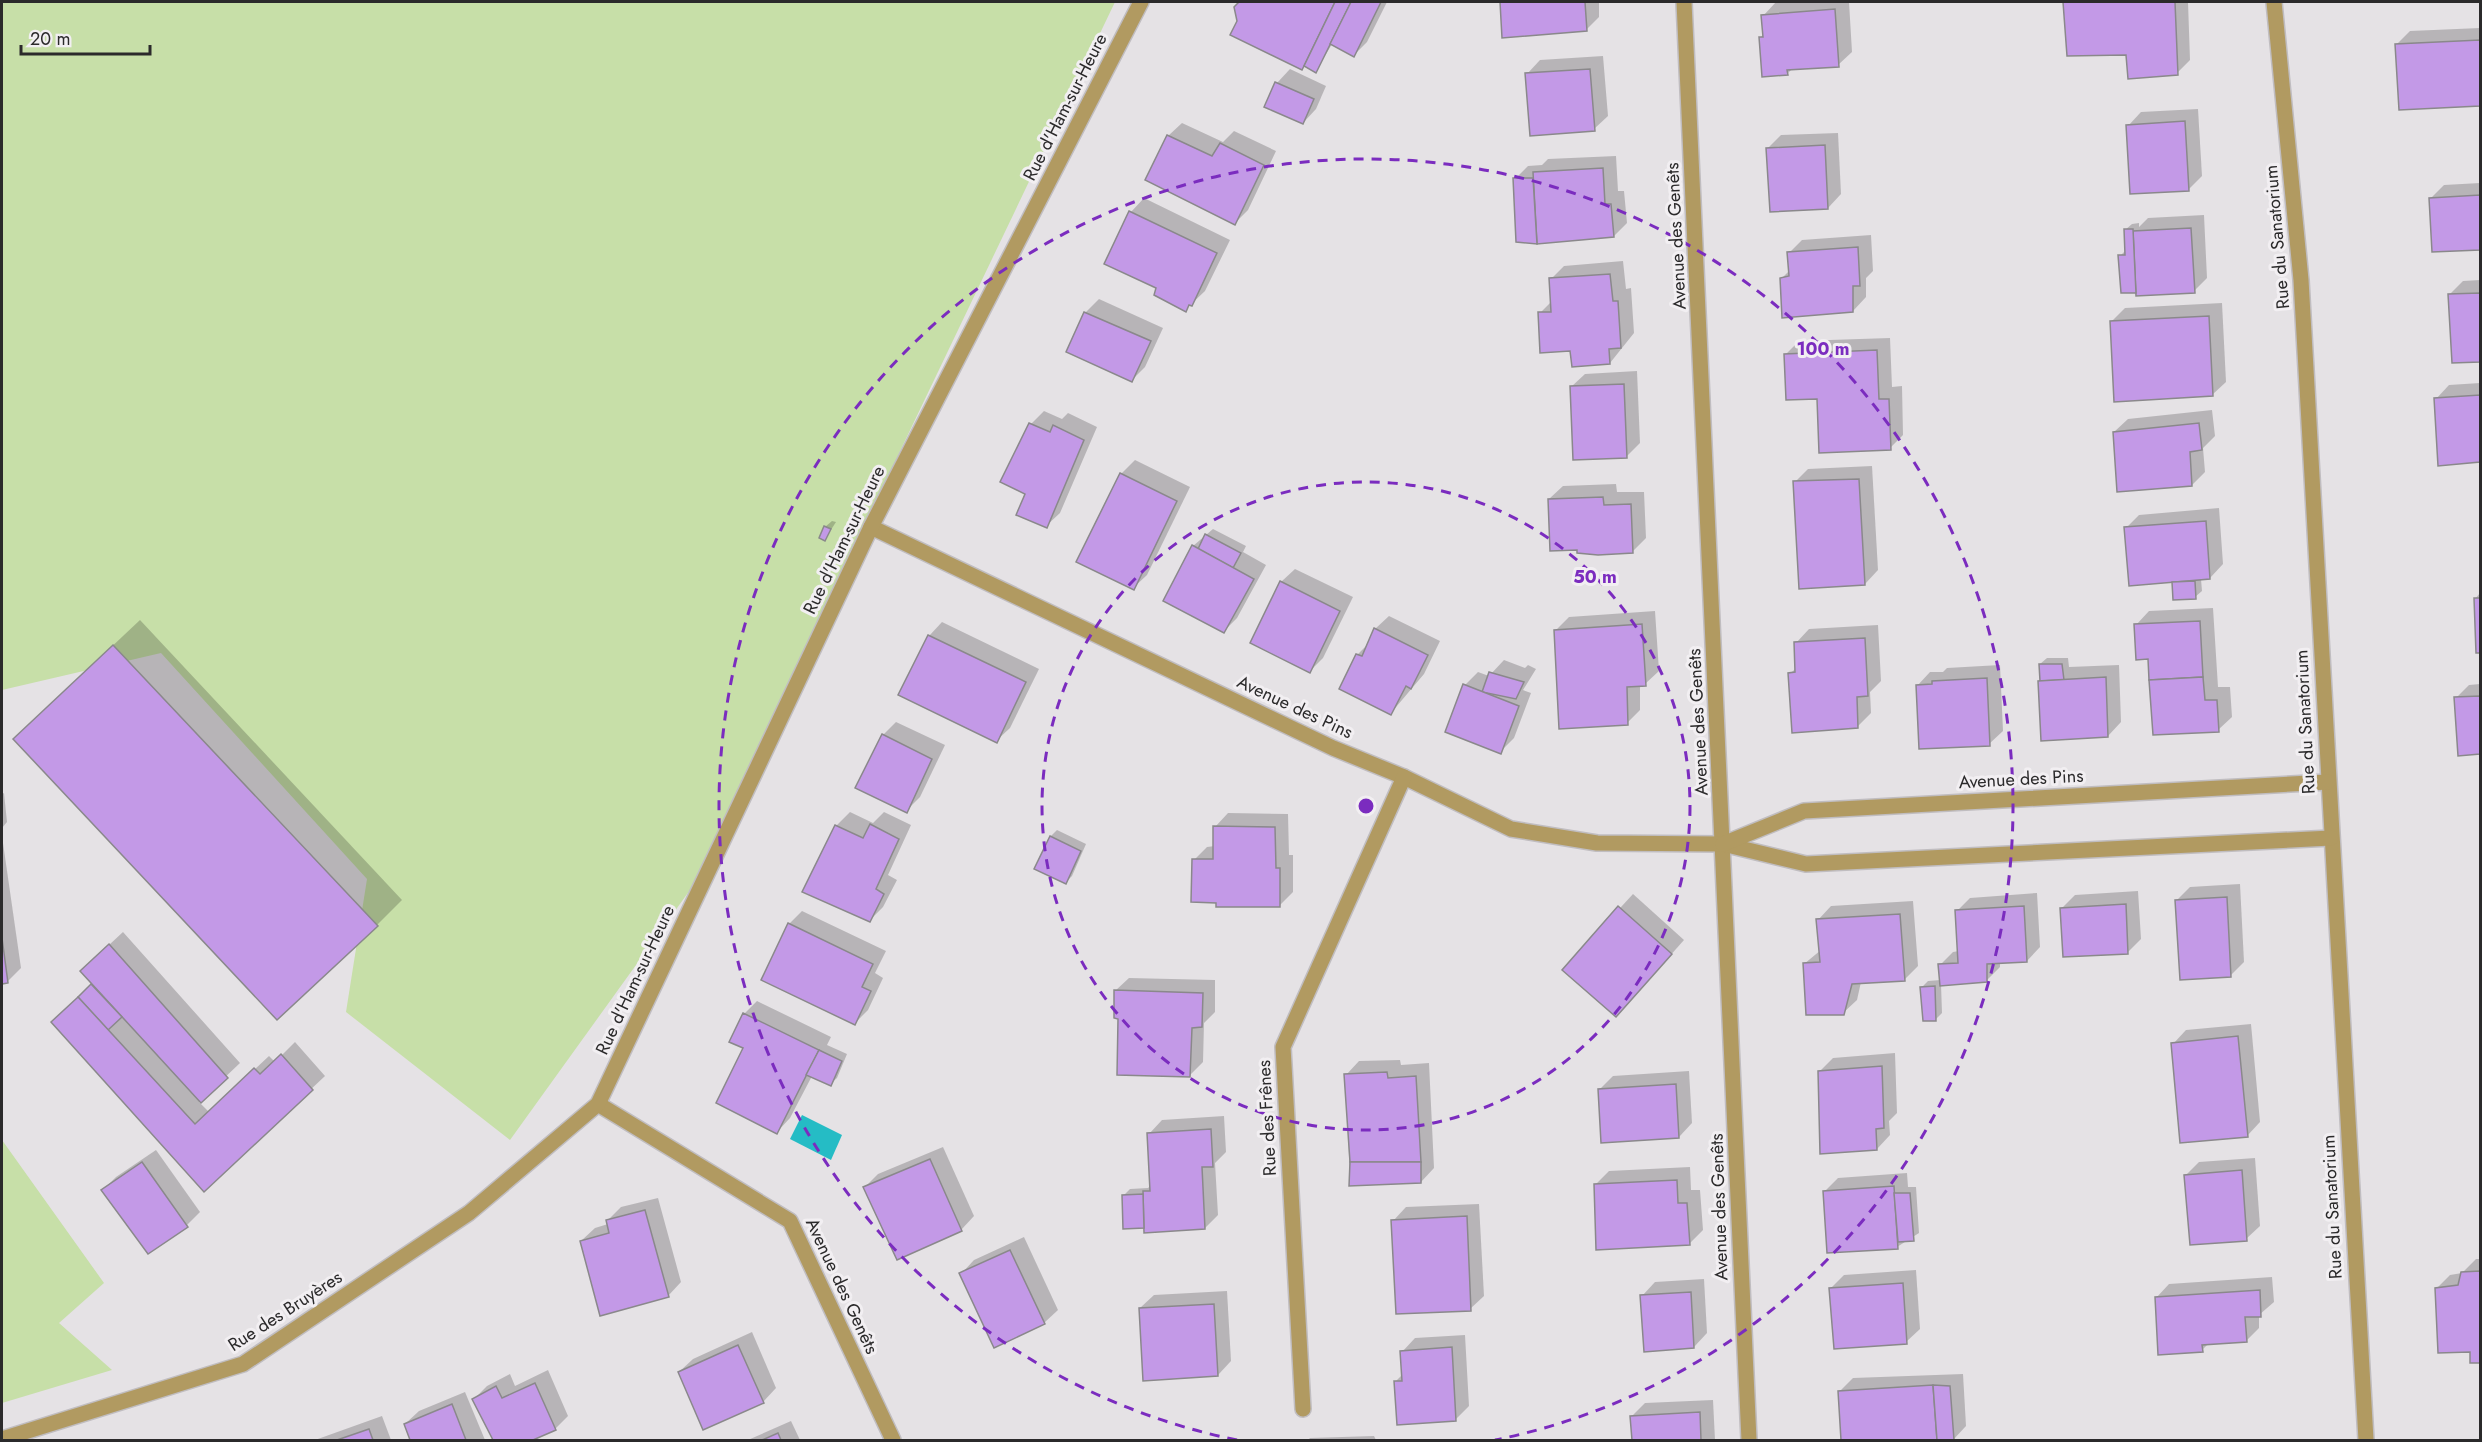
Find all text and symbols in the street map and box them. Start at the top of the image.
scale bar [21,18,150,56]
text: 20 m [30,26,70,52]
street label: Rue d'Ham-sur-Heure [1017,29,1113,185]
street label: Avenue des Genêts [1659,162,1693,310]
street label: Rue du Sanatorium [2258,164,2296,310]
text: 100 m [1796,336,1850,362]
street label: Rue d'Ham-sur-Heure [797,461,891,619]
text: 50 m [1573,564,1617,590]
street label: Avenue des Genêts [1681,648,1715,796]
street label: Rue du Sanatorium [2288,649,2322,795]
street label: Avenue des Pins [1233,669,1357,745]
street label: Avenue des Pins [1958,763,2084,795]
centre of rings [1356,796,1376,816]
street label: Rue d'Ham-sur-Heure [589,901,681,1059]
street label: Rue des Frênes [1251,1059,1283,1177]
street label: Avenue des Genêts [1703,1133,1735,1281]
street label: Rue du Sanatorium [2315,1134,2349,1280]
street label: Avenue des Genêts [799,1214,885,1358]
street label: Rue des Bruyères [223,1264,347,1358]

